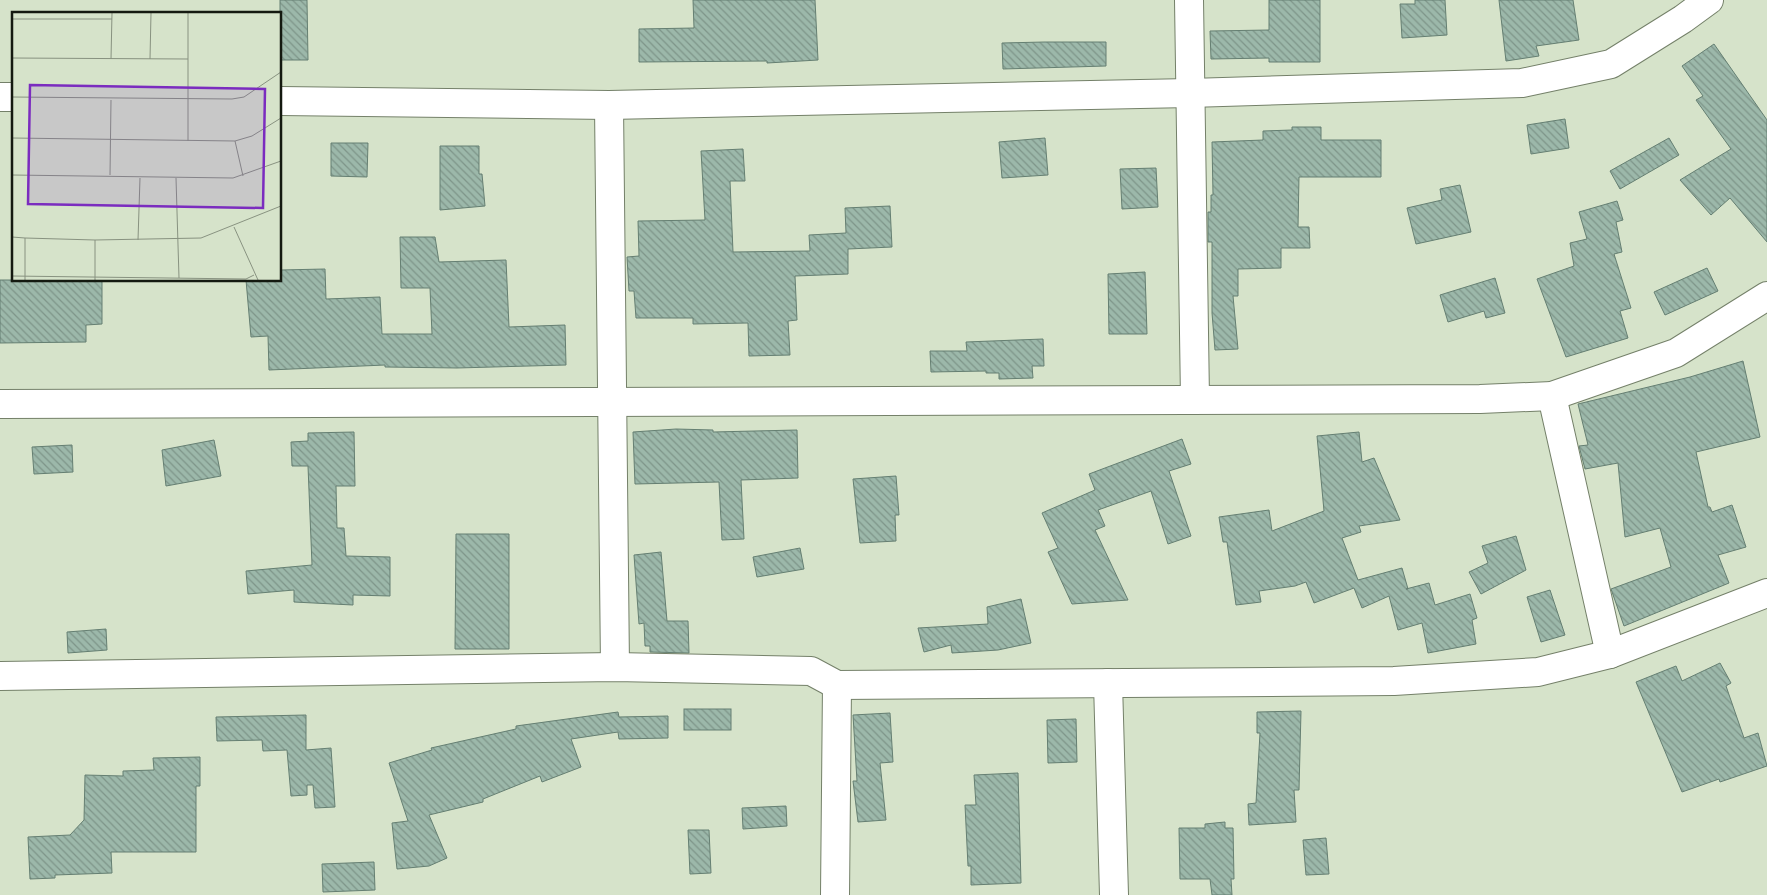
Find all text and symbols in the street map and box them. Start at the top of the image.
inset map [12,12,281,281]

